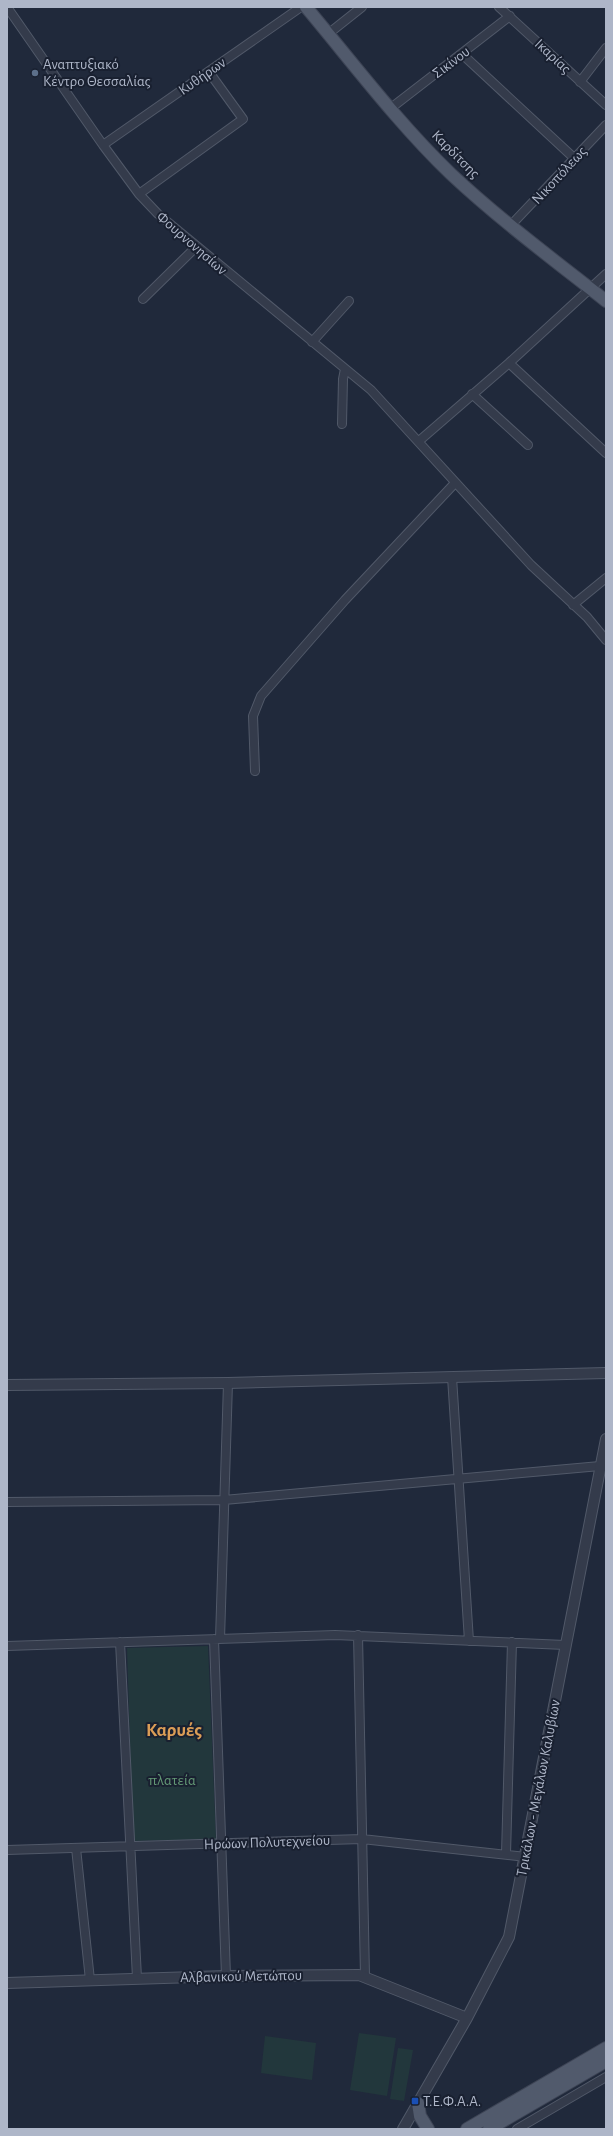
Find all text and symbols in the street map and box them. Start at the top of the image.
street label: Ικαρίας [532,36,574,77]
street label: Σικίνου [430,44,473,81]
street label: Κυθήρων [176,55,229,98]
place label: Αναπτυξιακό Κέντρο Θεσσαλίας [43,57,151,89]
marker: Αναπτυξιακό Κέντρο Θεσσαλίας [30,68,40,78]
street label: Καρδίτσης [429,128,483,181]
street label: Νικοπόλεως [529,143,590,207]
street label: Φουρνονησίων [154,209,230,278]
street label: Τρικάλων - Μεγάλων Καλυβίων [514,1698,563,1878]
district label: Καρυές [146,1721,202,1740]
park label: πλατεία [147,1773,196,1788]
street label: Ηρώων Πολυτεχνείου [203,1833,331,1852]
street label: Αλβανικού Μετώπου [180,1968,302,1985]
place label: Τ.Ε.Φ.Α.Α. [423,2094,481,2109]
marker: Τ.Ε.Φ.Α.Α. [410,2096,420,2106]

